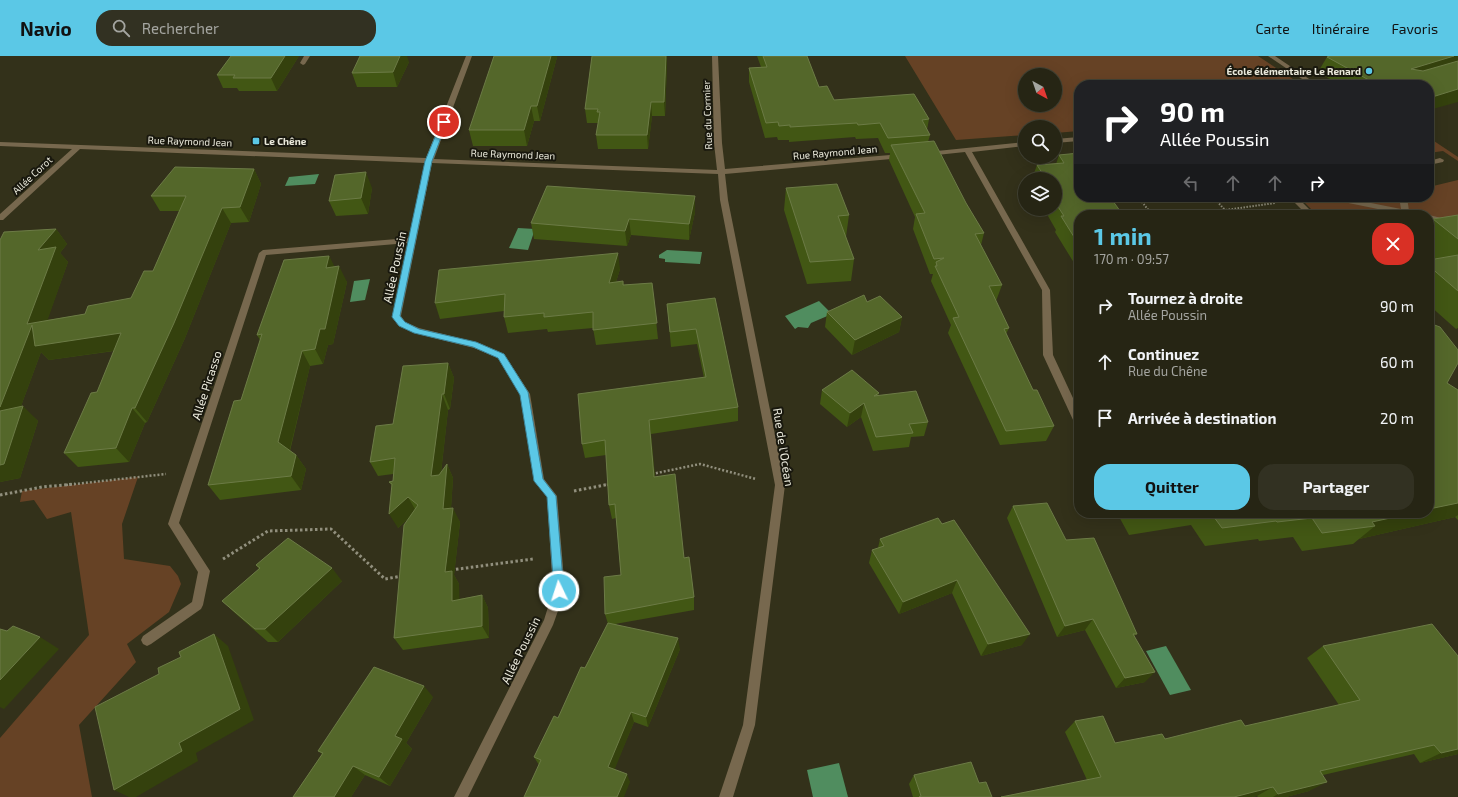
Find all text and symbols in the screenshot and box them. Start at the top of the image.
search box [96,10,376,46]
text: Navio [20,17,72,40]
icon: search [110,17,132,39]
text: Rechercher [142,19,219,37]
text: Carte [1256,20,1290,37]
text: Itinéraire [1312,20,1370,37]
text: Favoris [1392,20,1438,37]
place label: École élémentaire Le Renard [1227,65,1361,77]
marker: École élémentaire Le Renard [1364,66,1374,76]
north arrow [1018,68,1062,112]
map controls [1018,68,1062,216]
street label: Rue du Cormier [700,80,714,150]
text: 90 m [1160,94,1225,128]
icon: right [1094,96,1146,148]
pin [427,105,461,139]
icon: arrive [433,111,455,133]
button: search [1018,120,1062,164]
text: Allée Poussin [1160,128,1269,150]
street label: Rue Raymond Jean [148,134,233,148]
place label: Le Chêne [264,135,307,147]
marker: Le Chêne [251,136,261,146]
street label: Rue Raymond Jean [792,142,878,162]
street label: Rue Raymond Jean [471,147,556,161]
street label: Allée Corot [10,153,54,196]
button: layers [1018,172,1062,216]
icon: left [1180,172,1202,194]
icon: ahead [1222,172,1244,194]
icon: ahead [1264,172,1286,194]
icon: right [1306,172,1328,194]
text: 1 min [1094,221,1152,250]
button: close [1372,223,1414,265]
street label: Allée Poussin [380,230,408,304]
text: 170 m · 09:57 [1094,251,1169,267]
text: Tournez à droite [1128,289,1243,307]
icon: right [1094,295,1116,317]
text: 90 m [1380,297,1414,315]
text: Allée Poussin [1128,307,1207,323]
text: Continuez [1128,345,1199,363]
street label: Allée Picasso [188,349,224,421]
icon: ahead [1094,351,1116,373]
text: 60 m [1380,353,1414,371]
text: Rue du Chêne [1128,363,1208,379]
street label: Rue de l'Océan [771,407,797,487]
icon: arrive [1094,407,1116,429]
text: Arrivée à destination [1128,409,1276,427]
text: 20 m [1380,409,1414,427]
button: Quitter [1094,464,1250,510]
button: Partager [1258,464,1414,510]
position arrow [538,570,580,612]
street label: Allée Poussin [498,614,542,686]

